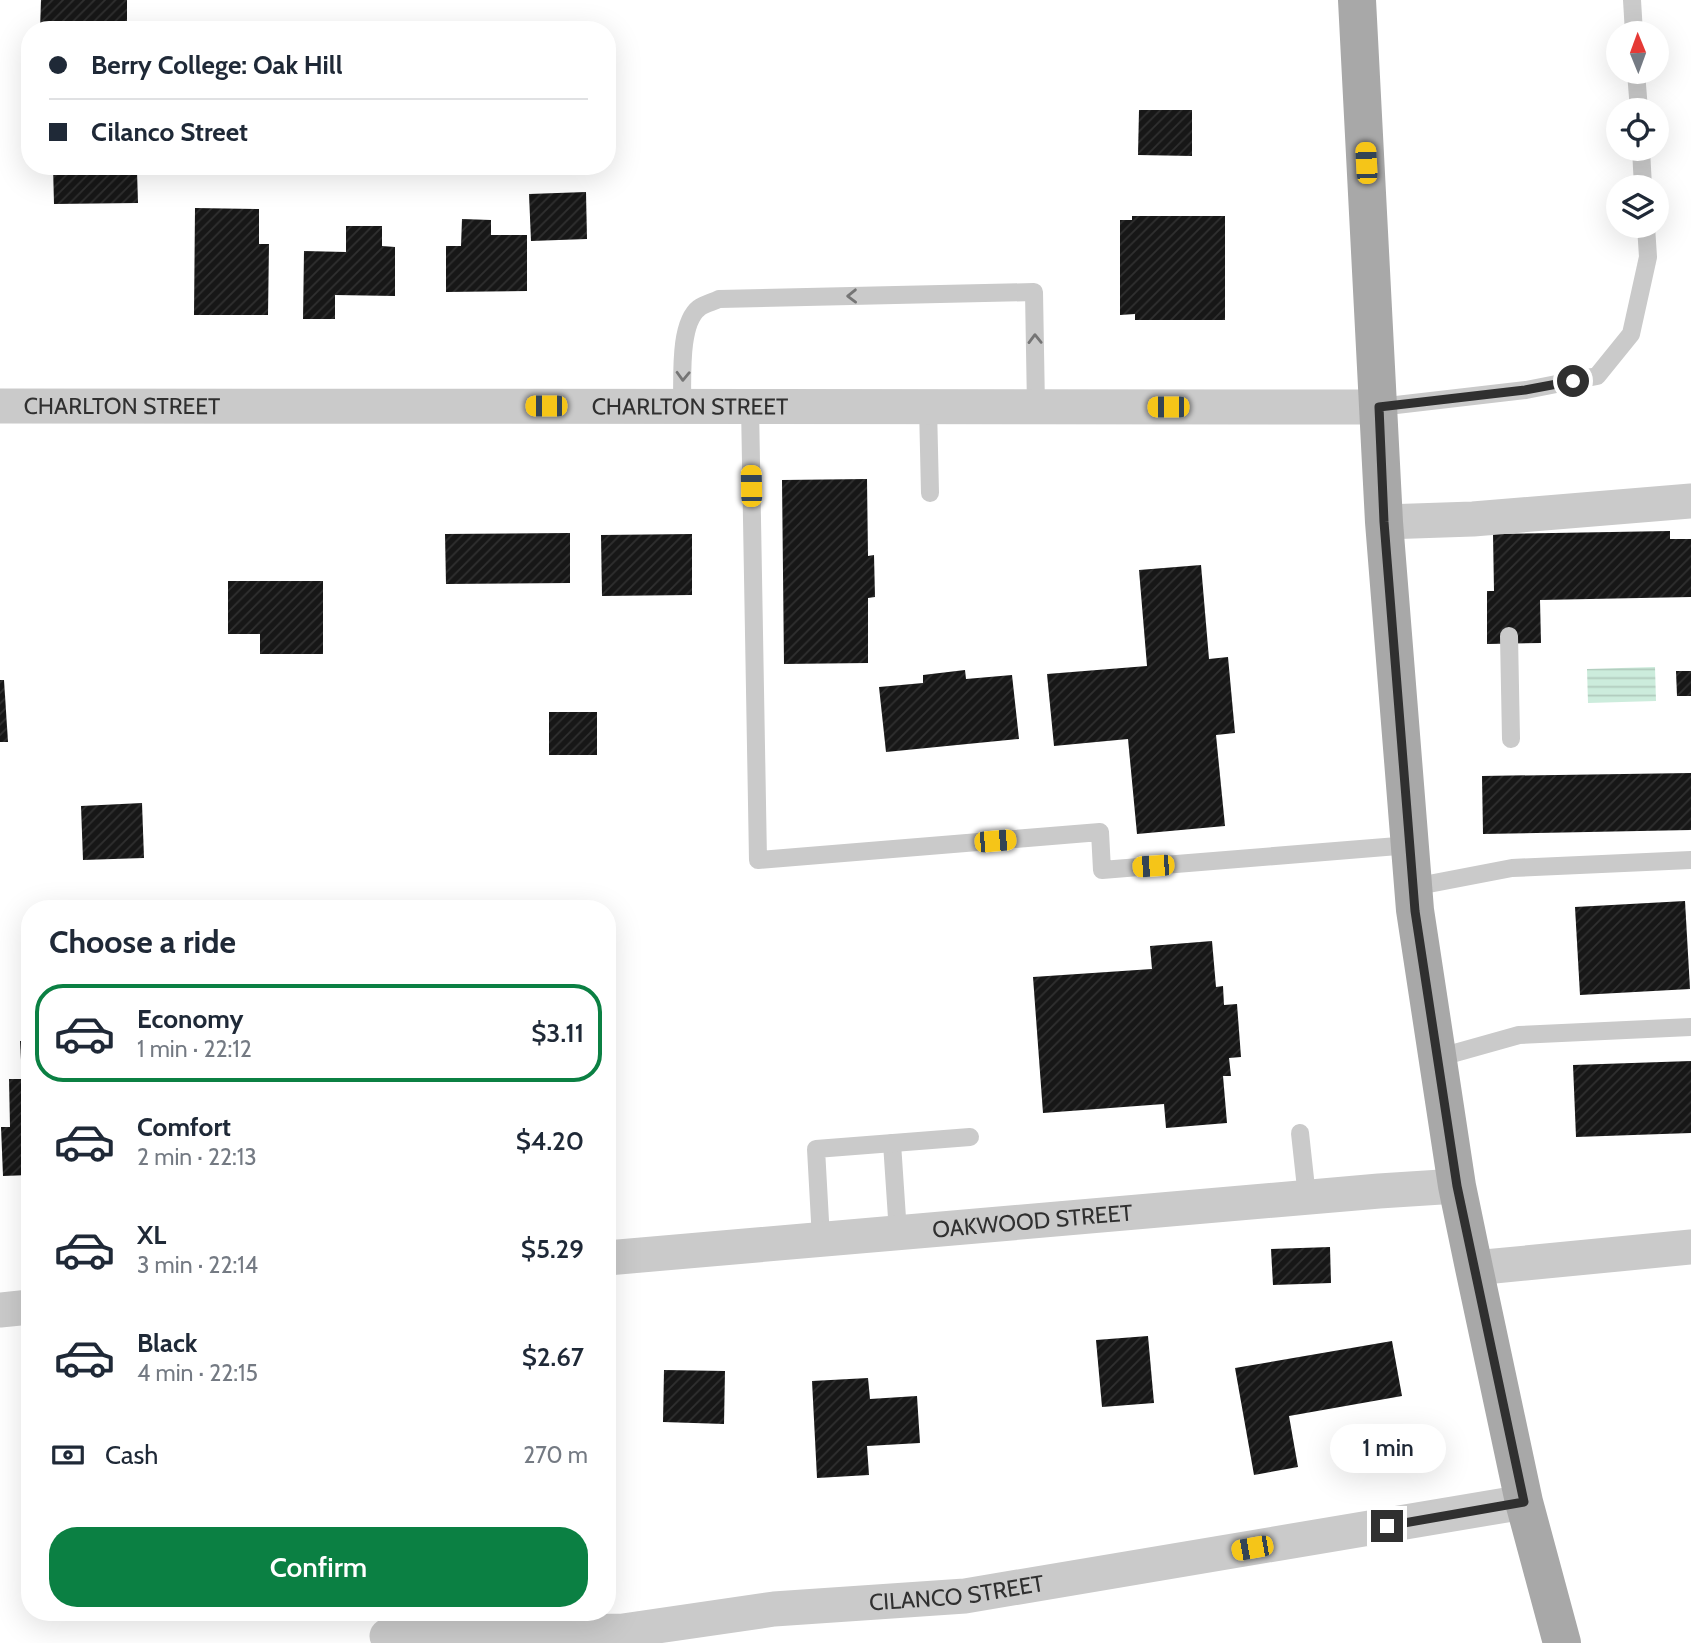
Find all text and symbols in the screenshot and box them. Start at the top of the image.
north arrow [1606,21,1670,84]
map controls [1606,21,1669,238]
text: Berry College: Oak Hill [91,49,343,81]
button: locate [1606,98,1669,161]
text: Cilanco Street [91,116,248,148]
car [1355,141,1378,185]
button: layers [1606,175,1669,238]
one-way arrow [847,289,858,304]
one-way arrow [1027,333,1042,344]
route start [1557,365,1589,397]
one-way arrow [676,371,691,382]
street label: CHARLTON STREET [24,392,220,420]
street label: CHARLTON STREET [592,392,788,421]
car [526,396,568,417]
car [1148,397,1190,418]
car [741,465,762,507]
car [974,829,1017,853]
car [1132,854,1175,878]
text: Choose a ride [49,922,236,961]
icon: car [53,1002,116,1065]
text: Economy [137,1003,243,1035]
text: $3.11 [531,1017,584,1049]
text: 1 min · 22:12 [137,1035,252,1063]
icon: car [53,1110,116,1173]
text: Comfort [137,1111,231,1143]
text: $4.20 [516,1125,584,1157]
text: 2 min · 22:13 [137,1143,257,1171]
street label: OAKWOOD STREET [931,1198,1134,1244]
icon: car [53,1218,116,1281]
text: XL [137,1219,166,1251]
text: $5.29 [521,1233,584,1265]
text: 3 min · 22:14 [137,1251,258,1279]
icon: car [53,1326,116,1389]
text: Black [137,1327,197,1359]
text: $2.67 [522,1341,584,1373]
text: 4 min · 22:15 [137,1359,258,1387]
callout: 1 min [1329,1424,1445,1474]
text: 1 min [1362,1434,1414,1462]
icon: cash [49,1436,87,1474]
text: Cash [105,1439,158,1471]
text: 270 m [523,1441,588,1469]
route end [1371,1510,1403,1542]
button: Confirm [49,1527,588,1607]
car [1230,1534,1275,1562]
street label: CILANCO STREET [868,1569,1046,1616]

